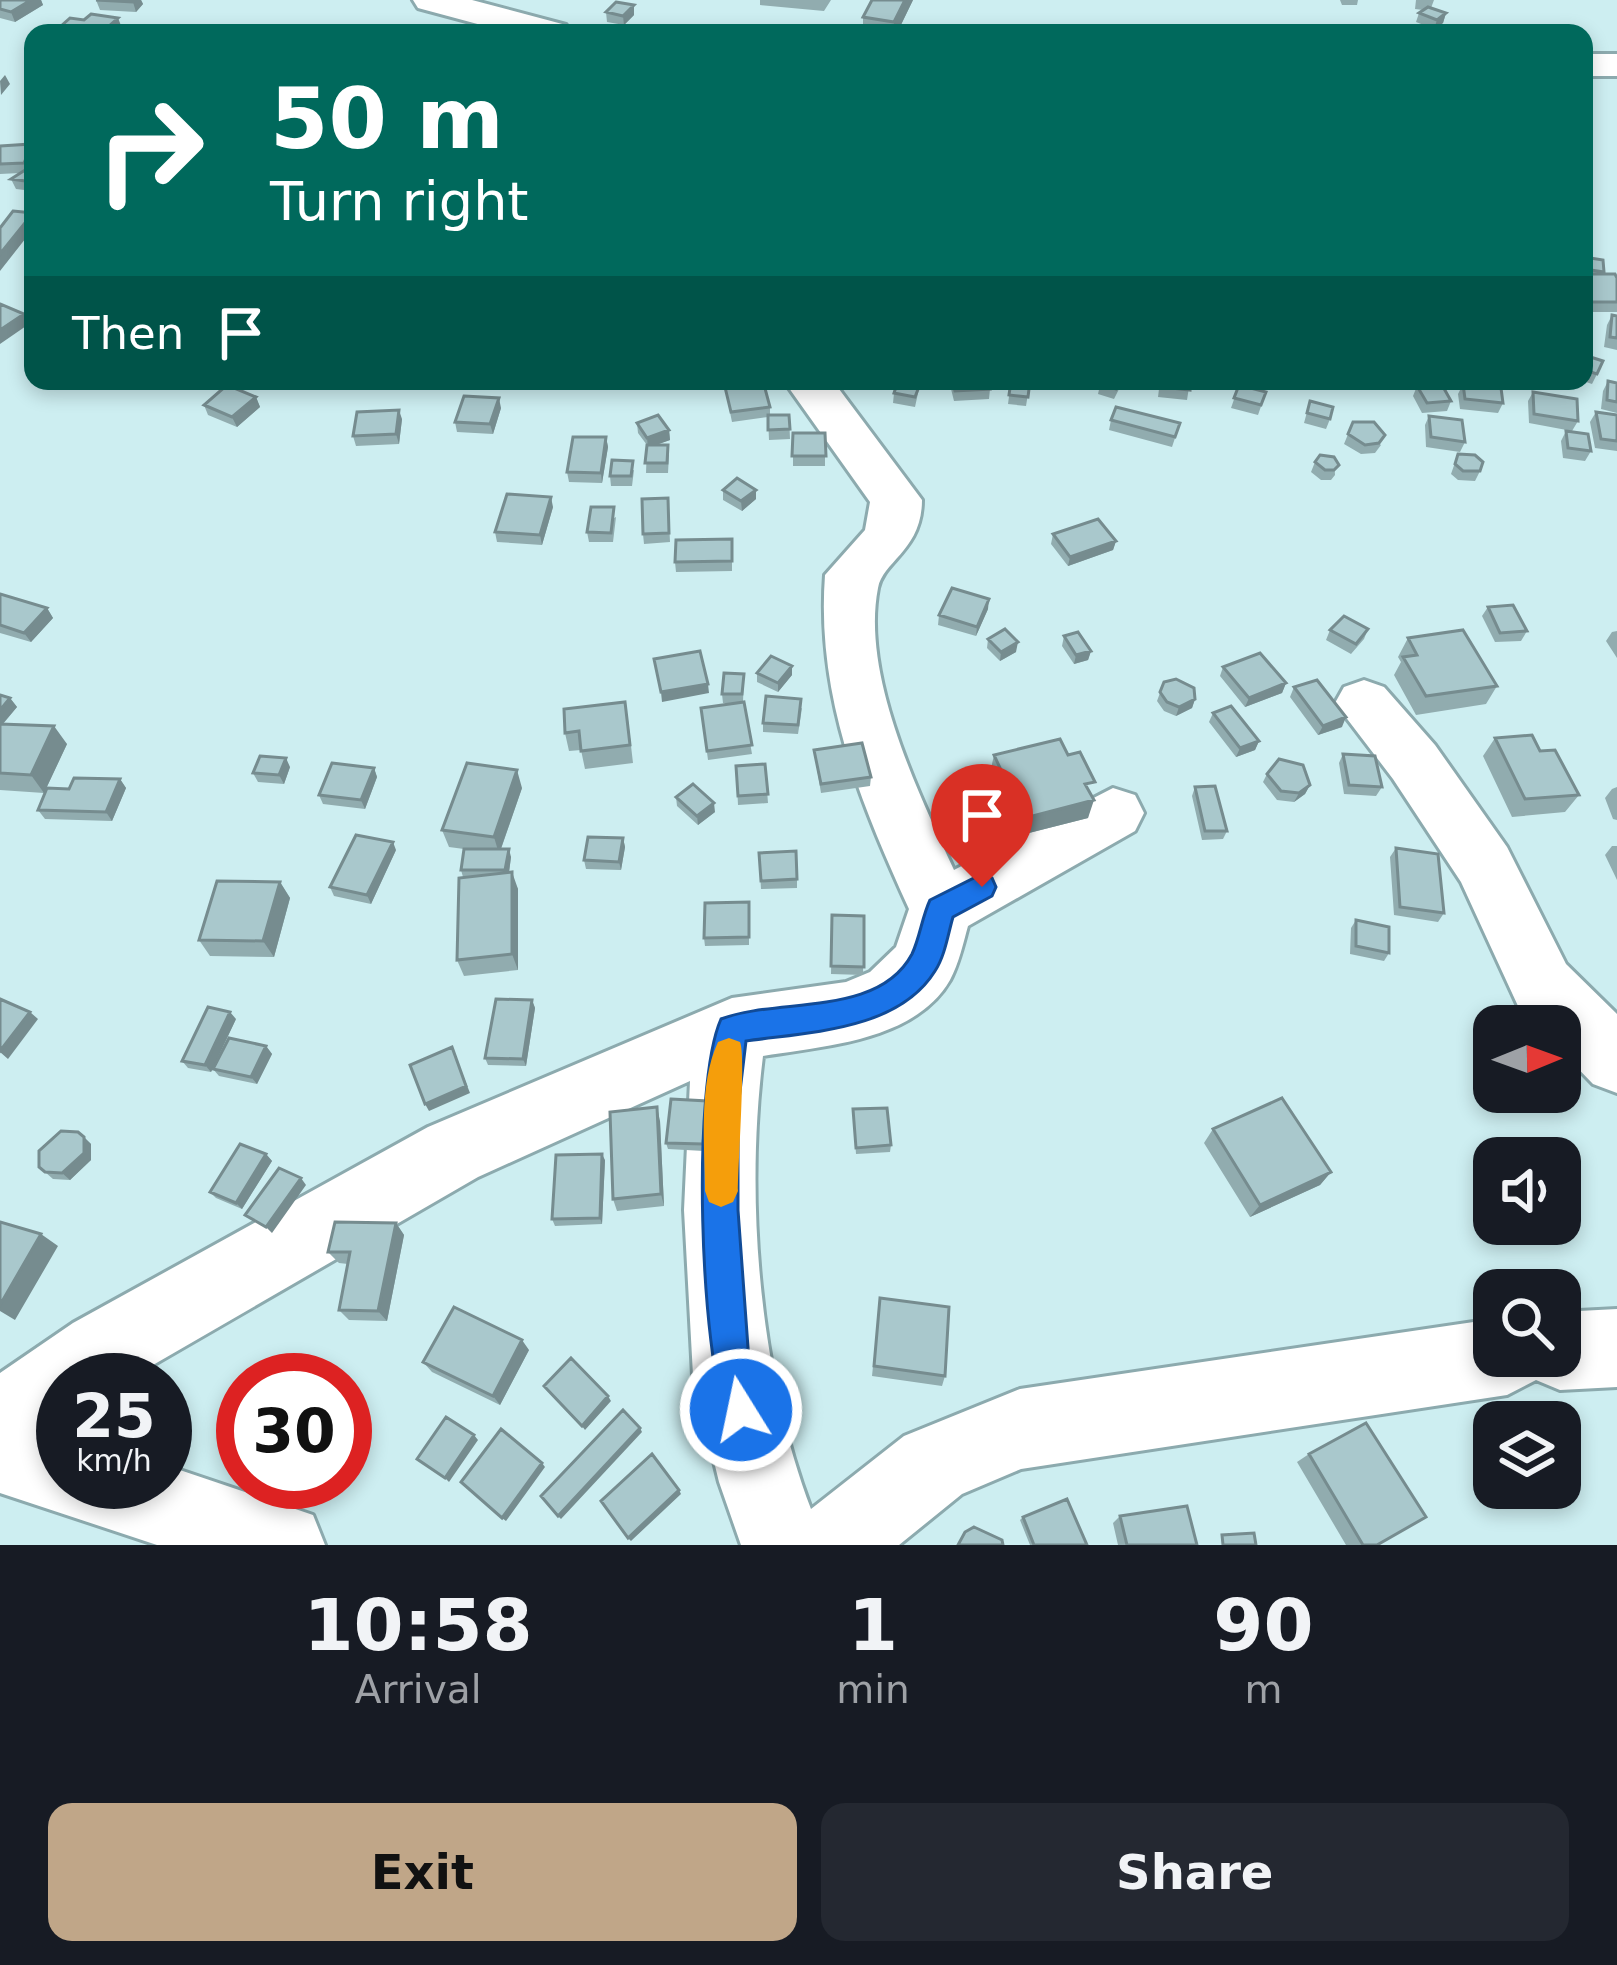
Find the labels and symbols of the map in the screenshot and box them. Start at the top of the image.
pin [931,764,1033,887]
north arrow [1473,1005,1581,1113]
position arrow [678,1347,804,1473]
speed limit sign: 30 [216,1353,372,1509]

